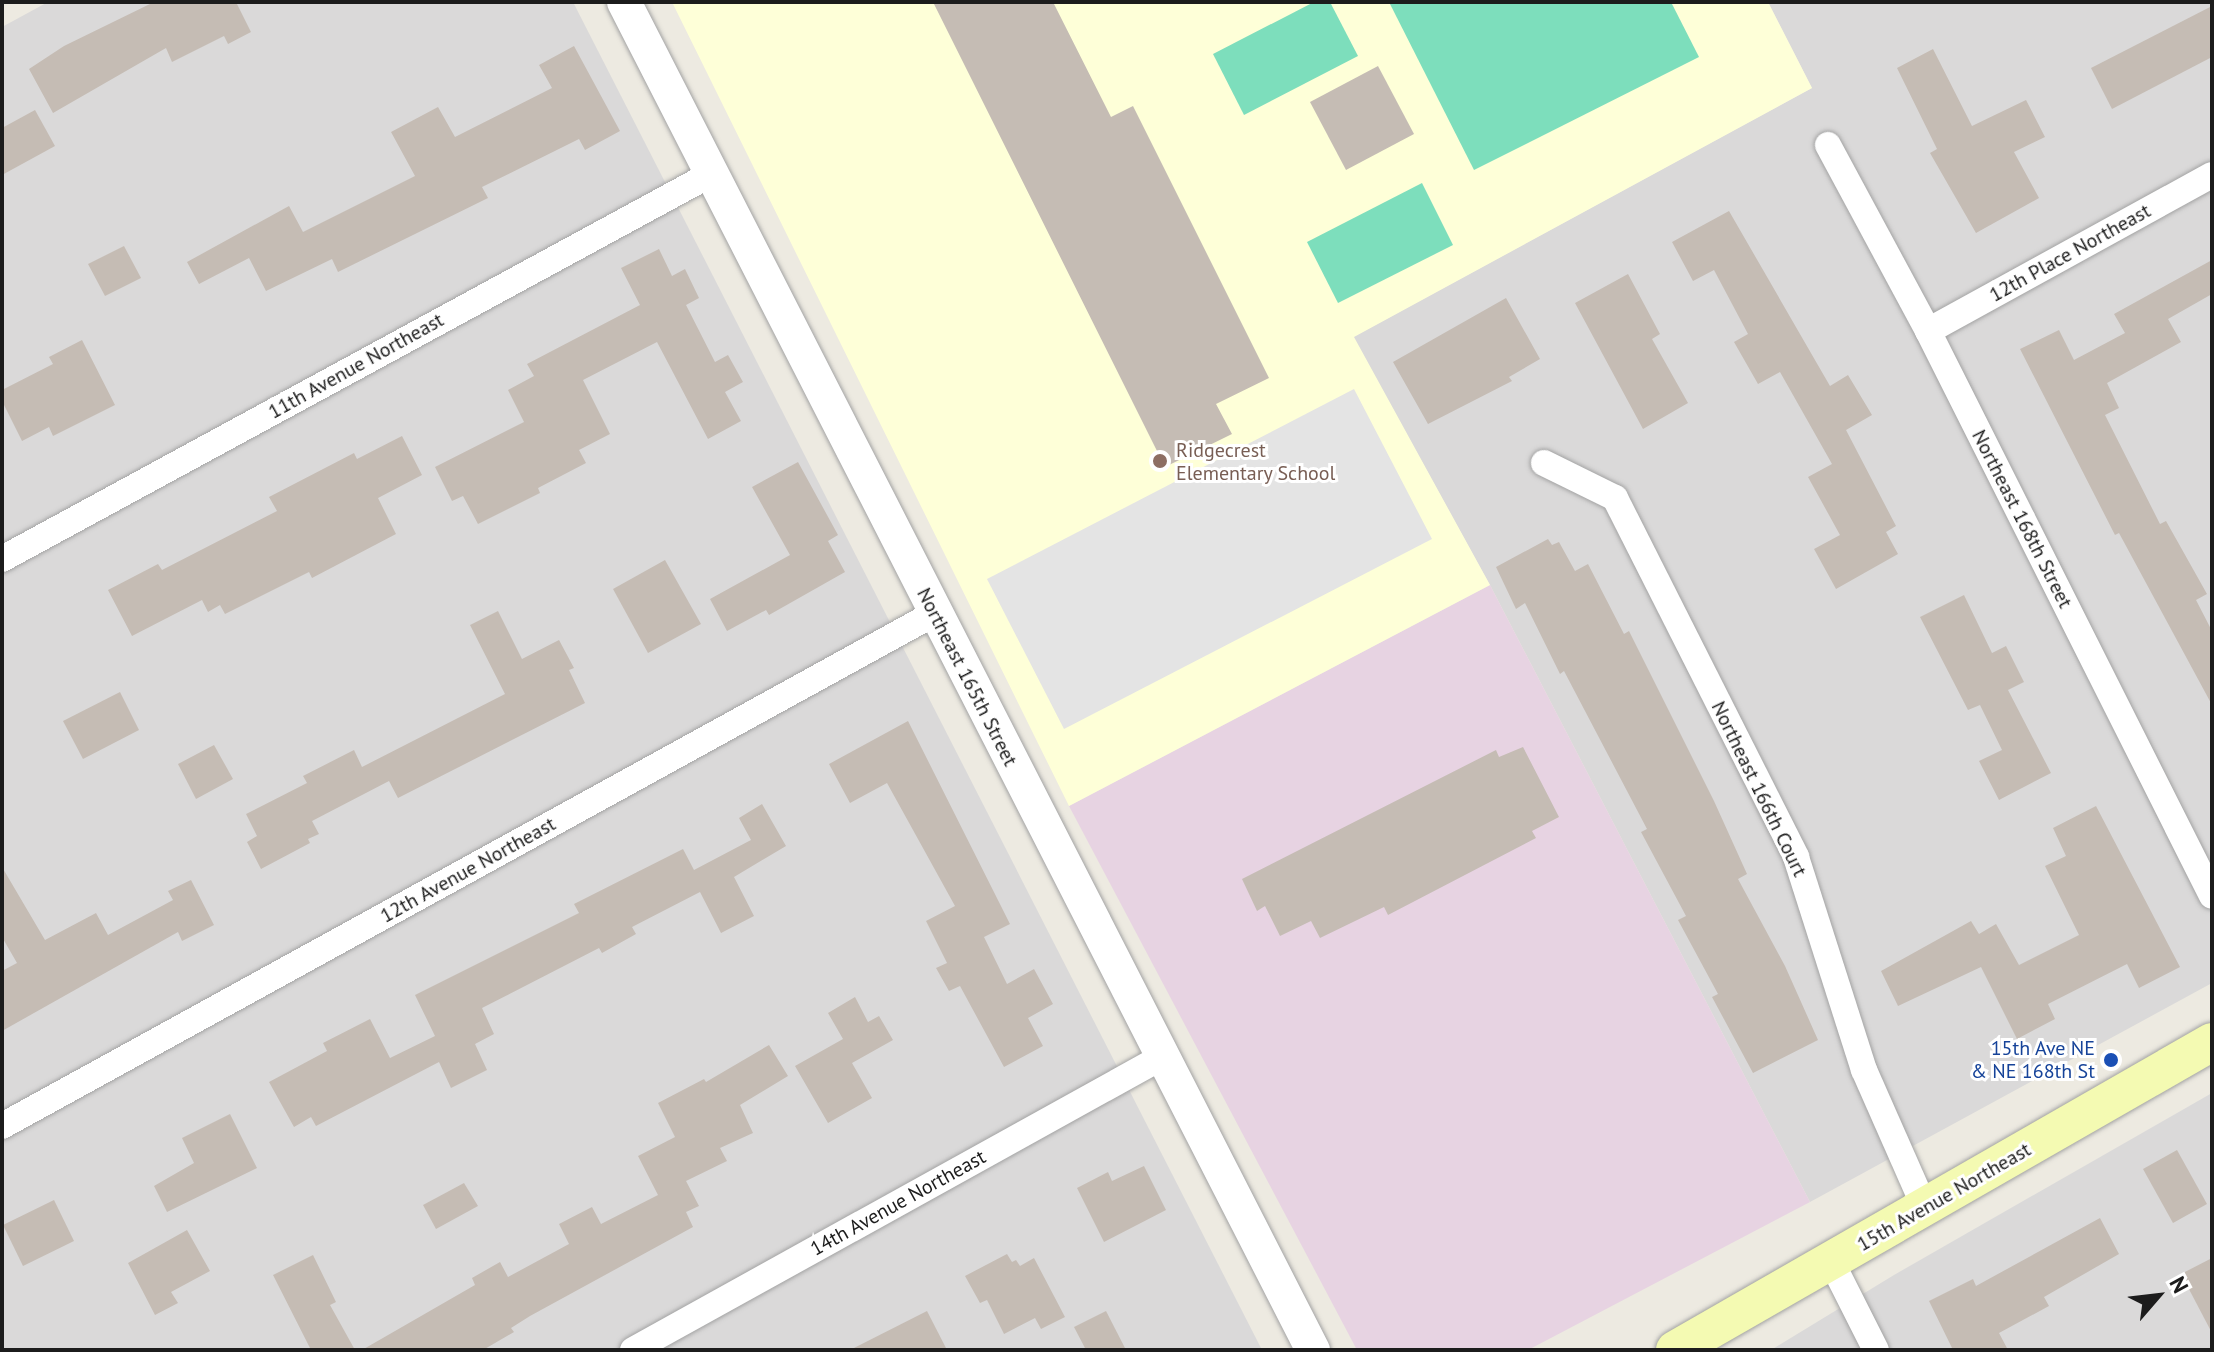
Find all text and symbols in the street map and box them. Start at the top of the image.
street label: 12th Place Northeast [1985,199,2155,307]
street label: 11th Avenue Northeast [264,308,448,424]
street label: Northeast 168th Street [1967,426,2077,612]
place label: Ridgecrest Elementary School [1176,438,1336,485]
marker: Ridgecrest Elementary School [1151,452,1169,470]
street label: Northeast 165th Street [912,584,1022,770]
street label: Northeast 166th Court [1706,697,1812,881]
street label: 12th Avenue Northeast [376,812,560,928]
place label: 15th Ave NE & NE 168th St [1971,1036,2095,1083]
marker: 15th Ave NE & NE 168th St [2102,1051,2120,1069]
street label: 15th Avenue Northeast [1853,1137,2035,1257]
street label: 14th Avenue Northeast [806,1145,990,1261]
north arrow [2118,1256,2198,1336]
text: N [2163,1272,2195,1298]

